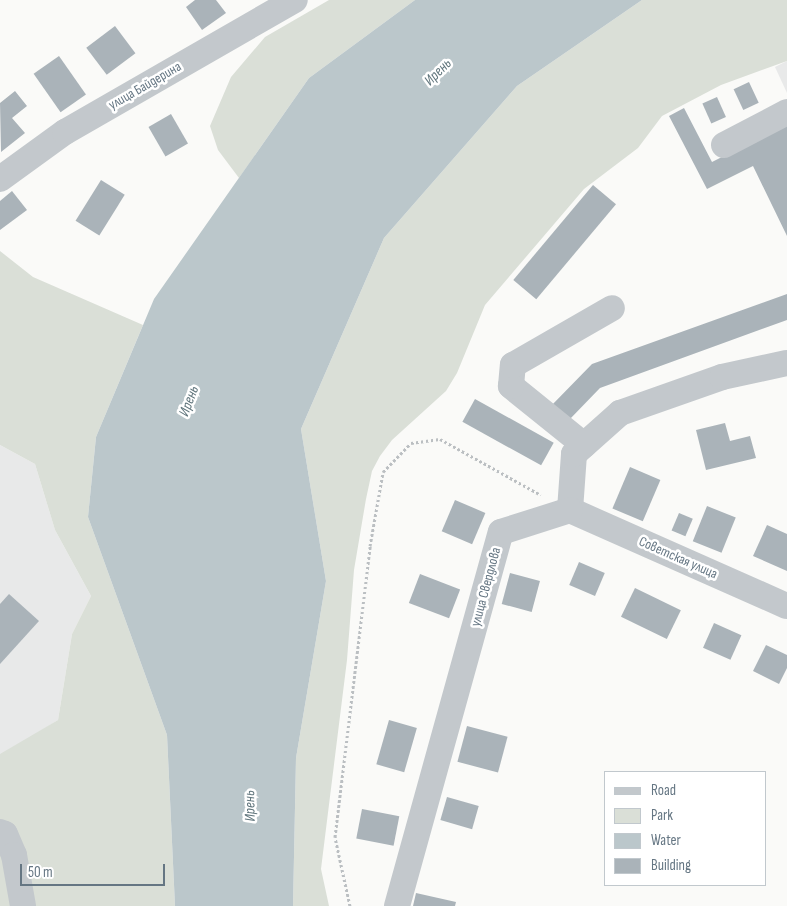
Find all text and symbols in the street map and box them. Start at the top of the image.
water label: Ирень [421,55,455,89]
street label: улица Байдерина [106,58,184,114]
water label: Ирень [175,383,203,419]
street label: Советская улица [636,533,720,583]
street label: улица Свердлова [467,546,505,628]
legend [604,771,767,886]
text: Road [651,781,676,800]
water label: Ирень [241,790,259,822]
text: Park [651,806,673,825]
text: Water [651,831,681,850]
scale bar [22,854,168,886]
text: Building [651,856,691,875]
text: 50 m [28,863,53,882]

